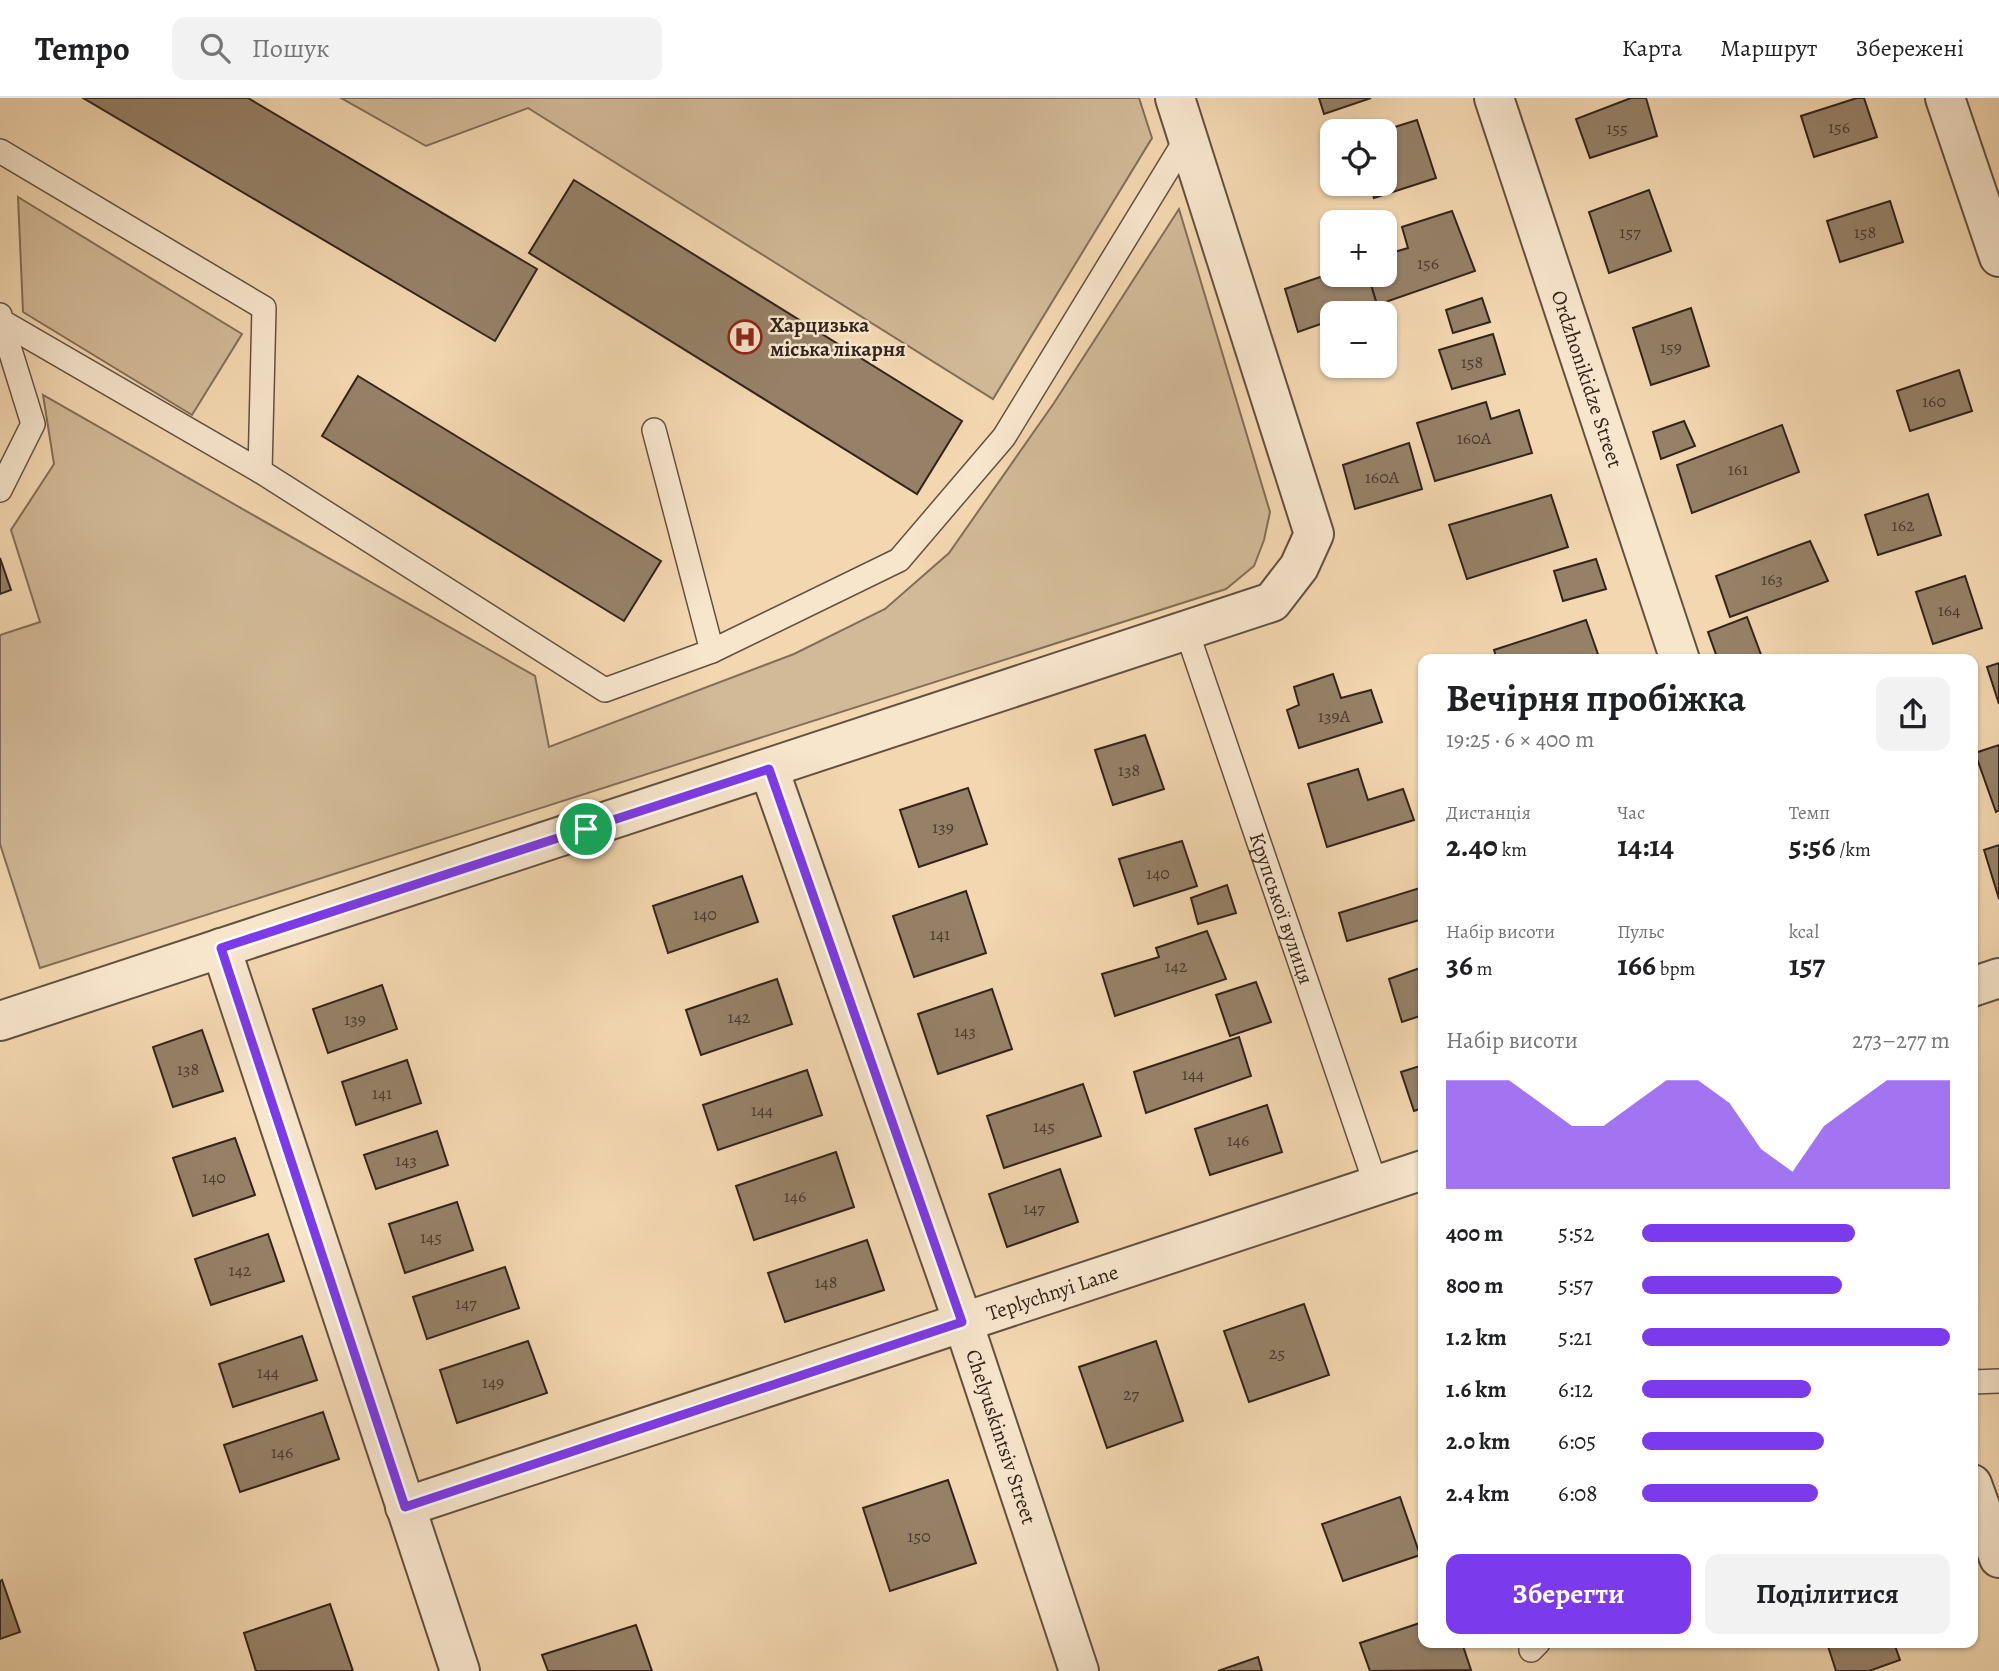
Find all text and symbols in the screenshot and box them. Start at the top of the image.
search box [172,17,662,80]
text: Tempo [35,26,130,71]
icon: search [196,29,234,67]
text: Пошук [252,31,329,66]
text: Карта [1622,32,1682,64]
text: Маршрут [1720,32,1817,64]
text: Збережені [1855,32,1964,64]
house number: 156 [1828,115,1850,139]
house number: 155 [1606,116,1628,140]
map controls [1320,119,1397,378]
button: locate [1320,119,1397,196]
button: + [1320,210,1397,287]
house number: 157 [1619,220,1641,244]
house number: 158 [1854,220,1876,244]
house number: 156 [1417,251,1439,275]
street label: Ordzhonikidze Street [1545,287,1629,471]
button: − [1320,301,1397,378]
place label: Харцизька міська лікарня [770,311,906,363]
hospital icon: Харцизька міська лікарня [726,318,764,356]
house number: 159 [1660,335,1682,359]
house number: 158 [1461,350,1483,374]
house number: 160 [1922,389,1946,413]
house number: 160А [1457,426,1492,450]
house number: 161 [1728,457,1748,481]
house number: 160А [1365,465,1400,489]
house number: 162 [1891,513,1915,537]
house number: 163 [1761,567,1783,591]
house number: 164 [1938,598,1960,622]
text: Вечірня пробіжка [1446,672,1746,724]
button: share [1876,677,1950,751]
house number: 139А [1318,704,1351,728]
text: 19:25 · 6 × 400 m [1446,724,1594,755]
house number: 138 [1118,758,1140,782]
pin [556,799,616,859]
text: Дистанція [1446,800,1531,826]
text: Час [1617,800,1645,826]
text: Темп [1789,800,1830,826]
icon: arrive [567,810,605,848]
house number: 139 [932,815,954,839]
text: 2.40 [1446,826,1498,866]
text: 14:14 [1617,826,1674,866]
text: 5:56 [1789,826,1835,866]
street label: Крупської вулиця [1243,829,1320,988]
text: km [1498,837,1527,863]
text: /km [1835,837,1871,863]
house number: 140 [1146,861,1170,885]
house number: 140 [693,902,717,926]
text: Набір висоти [1446,919,1555,945]
text: Пульс [1617,919,1665,945]
text: kcal [1789,919,1819,945]
house number: 141 [930,922,950,946]
text: 36 [1446,945,1473,985]
text: 166 [1617,945,1656,985]
text: 157 [1789,945,1825,985]
house number: 142 [1165,954,1188,978]
text: m [1473,956,1493,982]
text: bpm [1656,956,1695,982]
house number: 142 [728,1005,751,1029]
house number: 139 [344,1007,366,1031]
house number: 143 [954,1019,976,1043]
text: Набір висоти [1446,1025,1578,1056]
text: 273–277 m [1852,1025,1950,1056]
house number: 138 [177,1057,199,1081]
house number: 144 [1182,1062,1204,1086]
house number: 141 [372,1081,392,1105]
house number: 144 [751,1098,773,1122]
house number: 145 [1033,1114,1055,1138]
house number: 146 [1227,1128,1249,1152]
house number: 143 [395,1148,417,1172]
house number: 140 [202,1165,226,1189]
house number: 146 [784,1184,806,1208]
house number: 147 [1023,1196,1045,1220]
text: 400 m [1446,1218,1503,1249]
text: 5:52 [1558,1218,1594,1249]
house number: 145 [420,1225,442,1249]
house number: 142 [229,1258,252,1282]
street label: Teplychnyi Lane [983,1258,1122,1327]
house number: 148 [814,1270,838,1294]
text: 800 m [1446,1270,1503,1301]
text: 5:57 [1558,1270,1593,1301]
house number: 147 [455,1291,477,1315]
text: 1.2 km [1446,1322,1507,1353]
text: 5:21 [1558,1322,1592,1353]
house number: 25 [1269,1341,1285,1365]
street label: Chelyuskintsiv Street [959,1346,1043,1528]
house number: 144 [257,1360,279,1384]
house number: 149 [482,1370,504,1394]
text: 1.6 km [1446,1374,1506,1405]
text: 6:12 [1558,1374,1593,1405]
house number: 27 [1123,1382,1139,1406]
text: 2.0 km [1446,1426,1510,1457]
text: 6:05 [1558,1426,1596,1457]
house number: 146 [271,1440,293,1464]
text: 2.4 km [1446,1478,1509,1509]
text: 6:08 [1558,1478,1598,1509]
house number: 150 [907,1524,931,1548]
button: Зберегти [1446,1554,1691,1634]
button: Поділитися [1705,1554,1950,1634]

